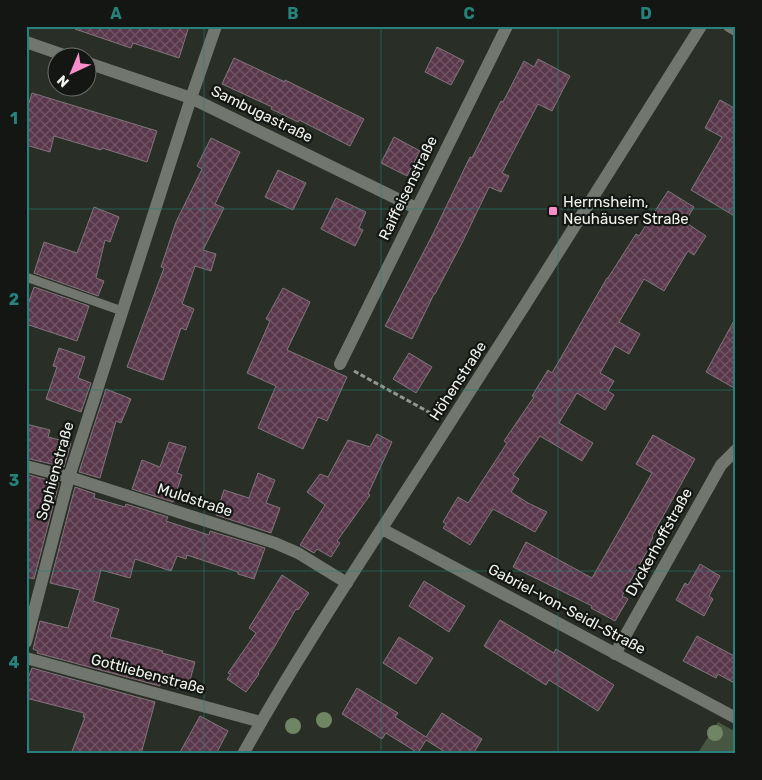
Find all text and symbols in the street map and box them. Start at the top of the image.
text: A [110,4,122,23]
text: B [287,4,299,23]
text: C [463,4,475,23]
text: D [640,4,652,23]
north arrow [48,48,98,98]
text: N [54,71,73,91]
street label: Sambugastraße [208,82,316,146]
text: 1 [10,109,18,128]
street label: Raiffeisenstraße [375,133,441,243]
place label: Herrnsheim, Neuhäuser Straße [563,193,689,228]
marker: Herrnsheim, Neuhäuser Straße [547,205,559,217]
text: 2 [9,290,19,309]
street label: Höhenstraße [426,338,490,424]
street label: Sophienstraße [32,420,78,522]
text: 3 [9,471,19,490]
street label: Muldstraße [155,479,235,521]
street label: Dyckerhoffstraße [622,485,696,599]
street label: Gabriel-von-Seidl-Straße [485,560,649,658]
street label: Gottliebenstraße [89,650,207,698]
text: 4 [9,653,20,672]

